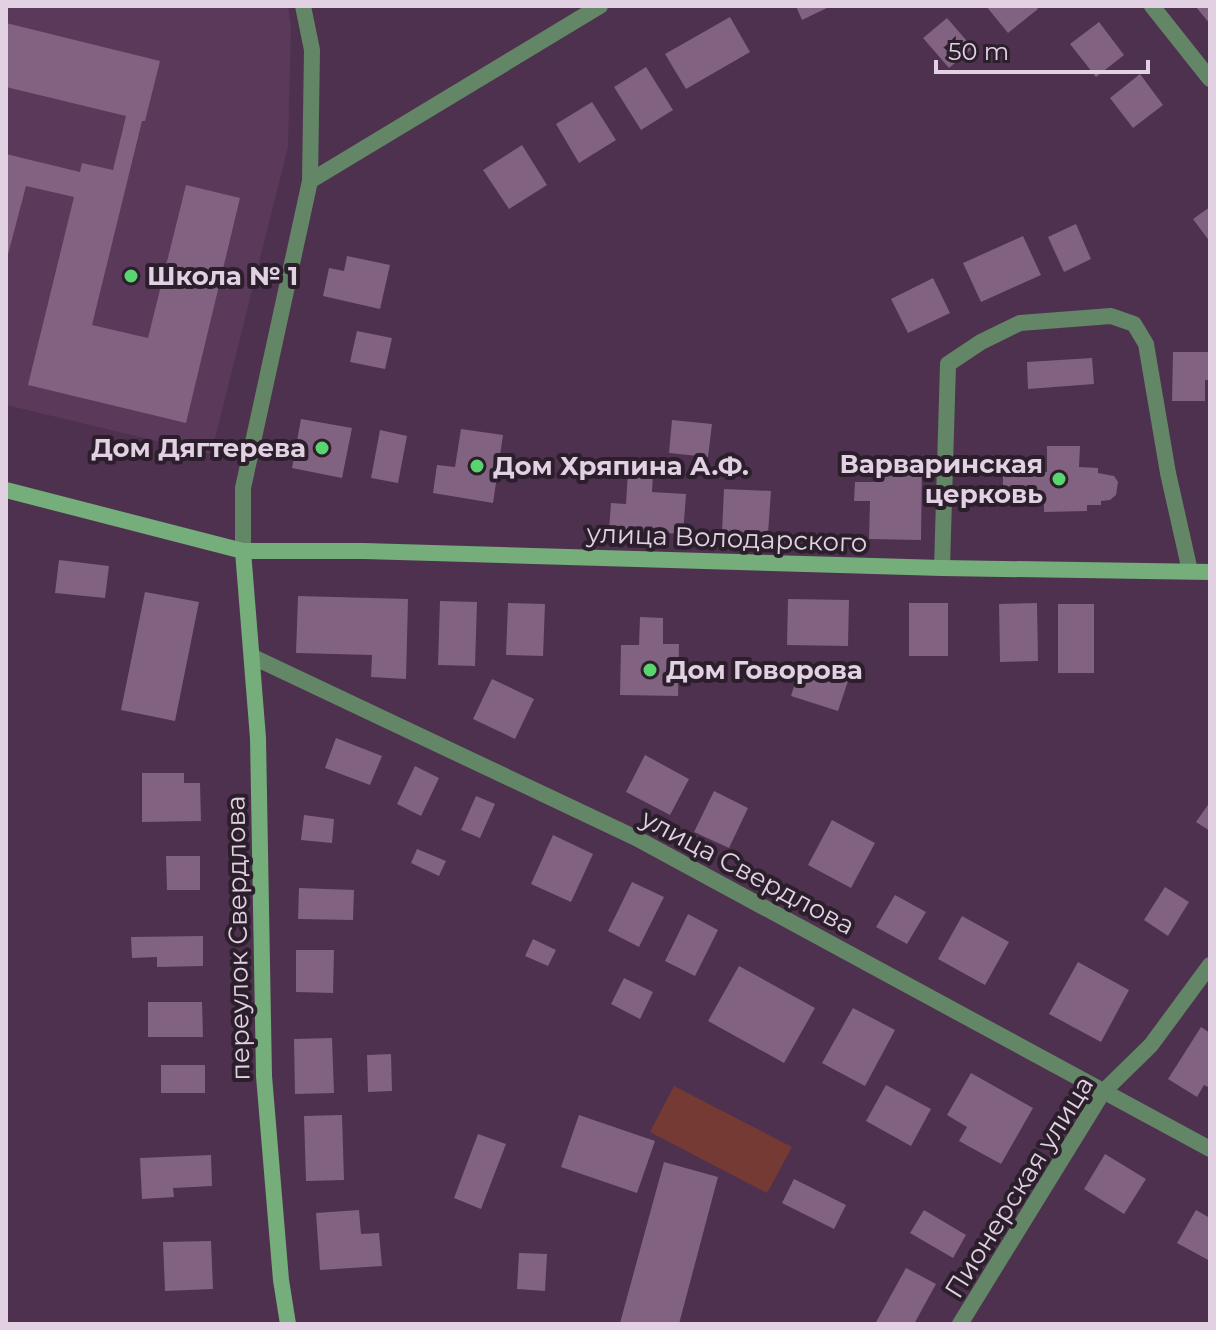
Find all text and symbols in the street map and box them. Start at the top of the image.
scale bar [936,24,1148,74]
text: 50 m [948,37,1009,66]
place label: Школа № 1 [147,260,298,292]
marker: Школа № 1 [122,267,140,285]
place label: Дом Дягтерева [91,432,306,464]
marker: Дом Дягтерева [313,439,331,457]
place label: Варваринская церковь [840,448,1043,510]
place label: Дом Хряпина А.Ф. [493,450,749,482]
marker: Дом Хряпина А.Ф. [468,457,486,475]
marker: Варваринская церковь [1050,470,1068,488]
street label: улица Володарского [585,517,868,559]
place label: Дом Говорова [666,654,863,686]
marker: Дом Говорова [641,661,659,679]
street label: переулок Свердлова [220,795,256,1081]
street label: улица Свердлова [635,802,860,942]
street label: Пионерская улица [938,1070,1100,1304]

